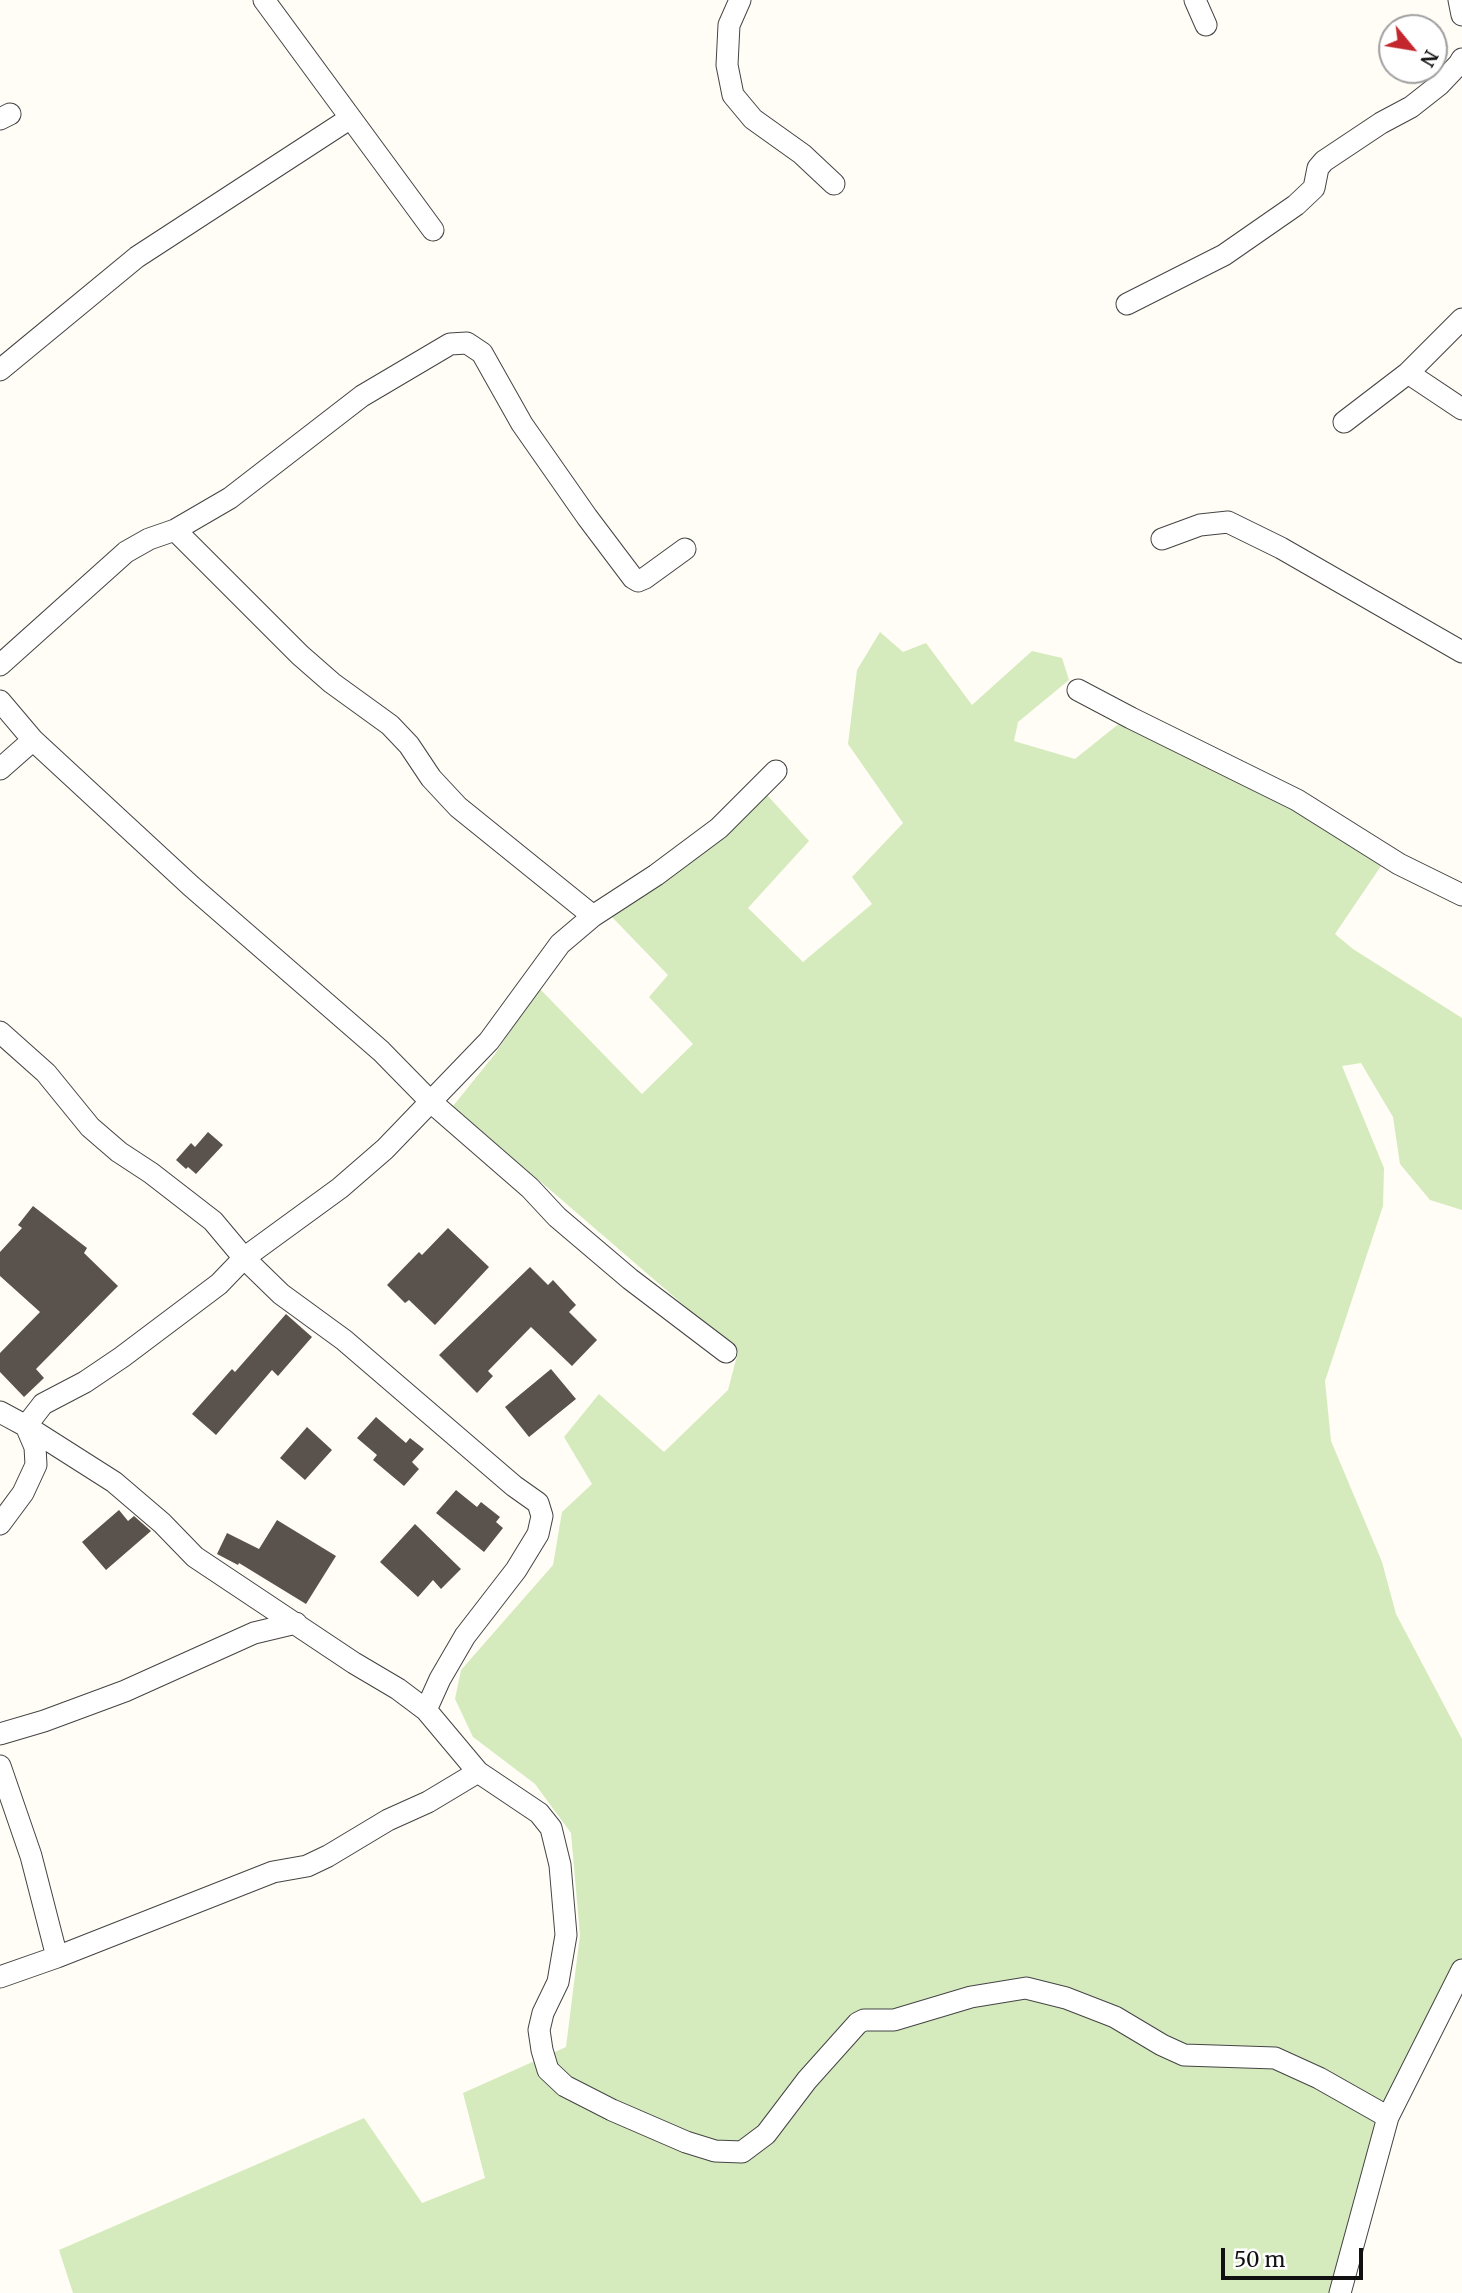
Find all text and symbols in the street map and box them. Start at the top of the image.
north arrow [1378,14,1448,84]
text: N [1415,46,1444,71]
scale bar [1224,2234,1366,2278]
text: 50 m [1234,2246,1285,2273]

